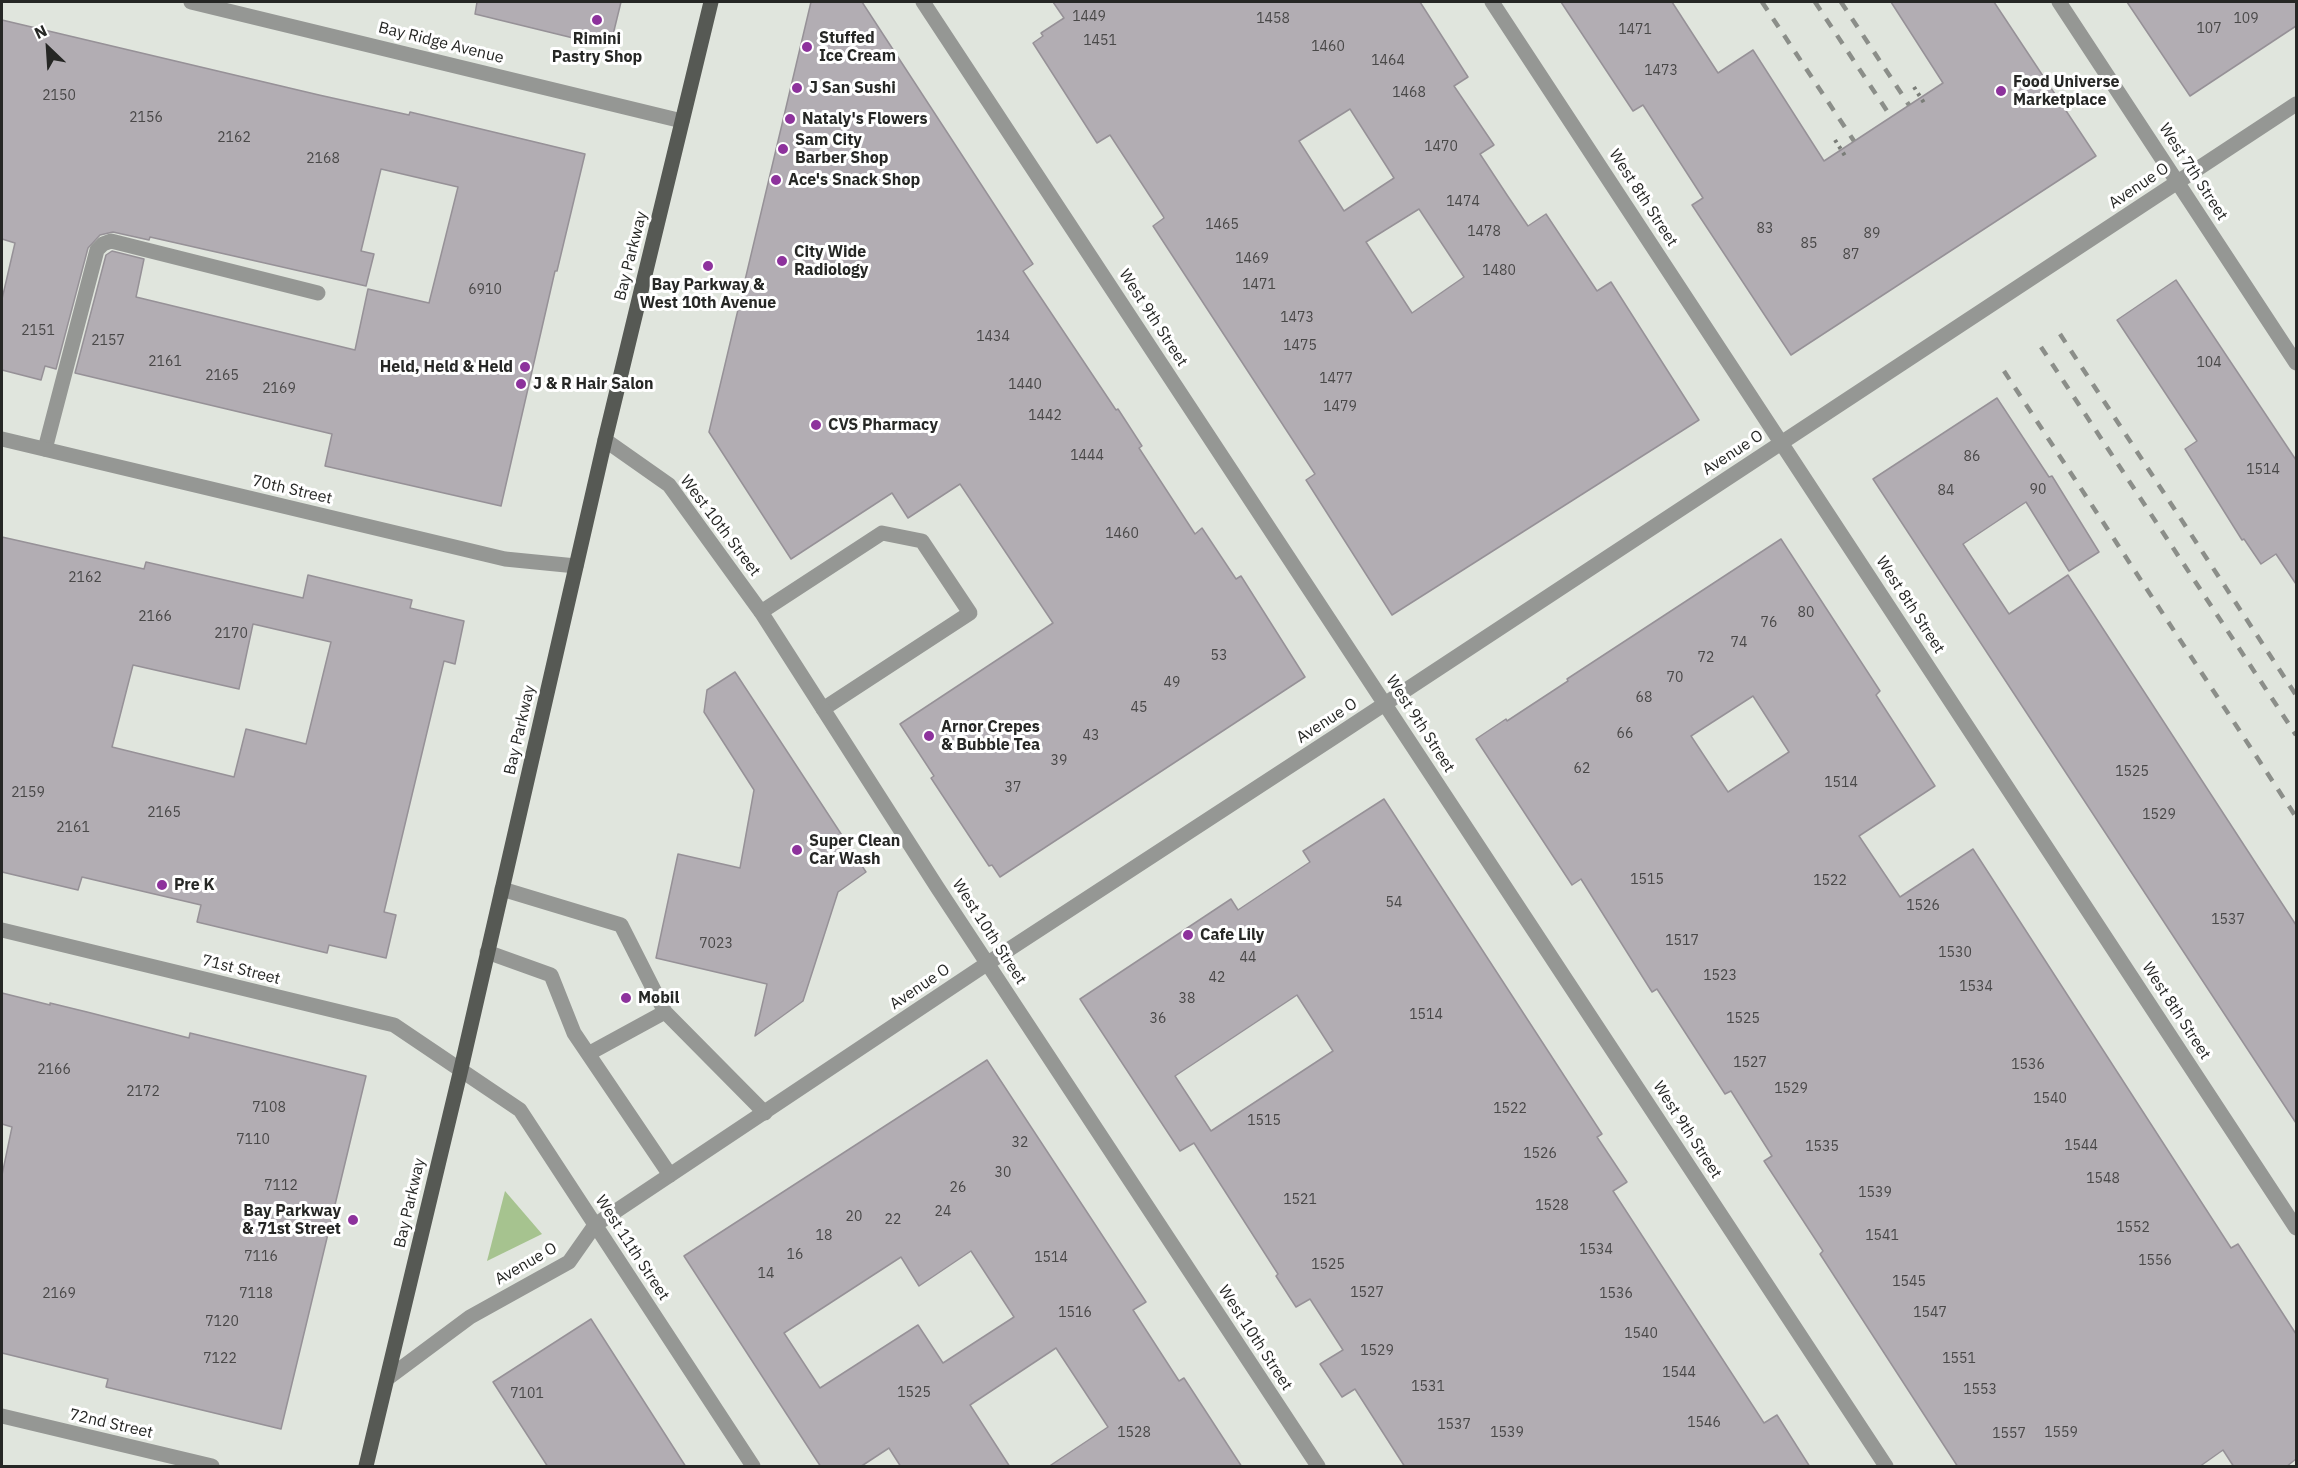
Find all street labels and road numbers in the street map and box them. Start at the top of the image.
street label: Bay Ridge Avenue [376,18,506,68]
street label: West 7th Street [2154,120,2232,224]
street label: West 8th Street [1604,146,1682,250]
street label: Avenue O [2105,159,2173,213]
street label: Bay Parkway [611,209,651,303]
street label: West 9th Street [1114,266,1192,370]
street label: Avenue O [1699,426,1767,480]
street label: 70th Street [250,471,334,509]
street label: West 10th Street [676,472,764,580]
street label: West 8th Street [1871,553,1949,657]
street label: West 9th Street [1381,672,1459,776]
street label: Bay Parkway [500,683,540,777]
street label: Avenue O [1293,694,1361,748]
street label: West 10th Street [948,876,1030,988]
street label: 71st Street [200,951,282,989]
street label: West 8th Street [2137,959,2215,1063]
street label: Avenue O [886,960,954,1014]
street label: West 9th Street [1648,1078,1726,1182]
street label: Bay Parkway [390,1156,430,1250]
street label: West 11th Street [591,1192,673,1304]
street label: Avenue O [492,1239,560,1289]
street label: West 10th Street [1214,1282,1296,1394]
street label: 72nd Street [67,1405,155,1443]

